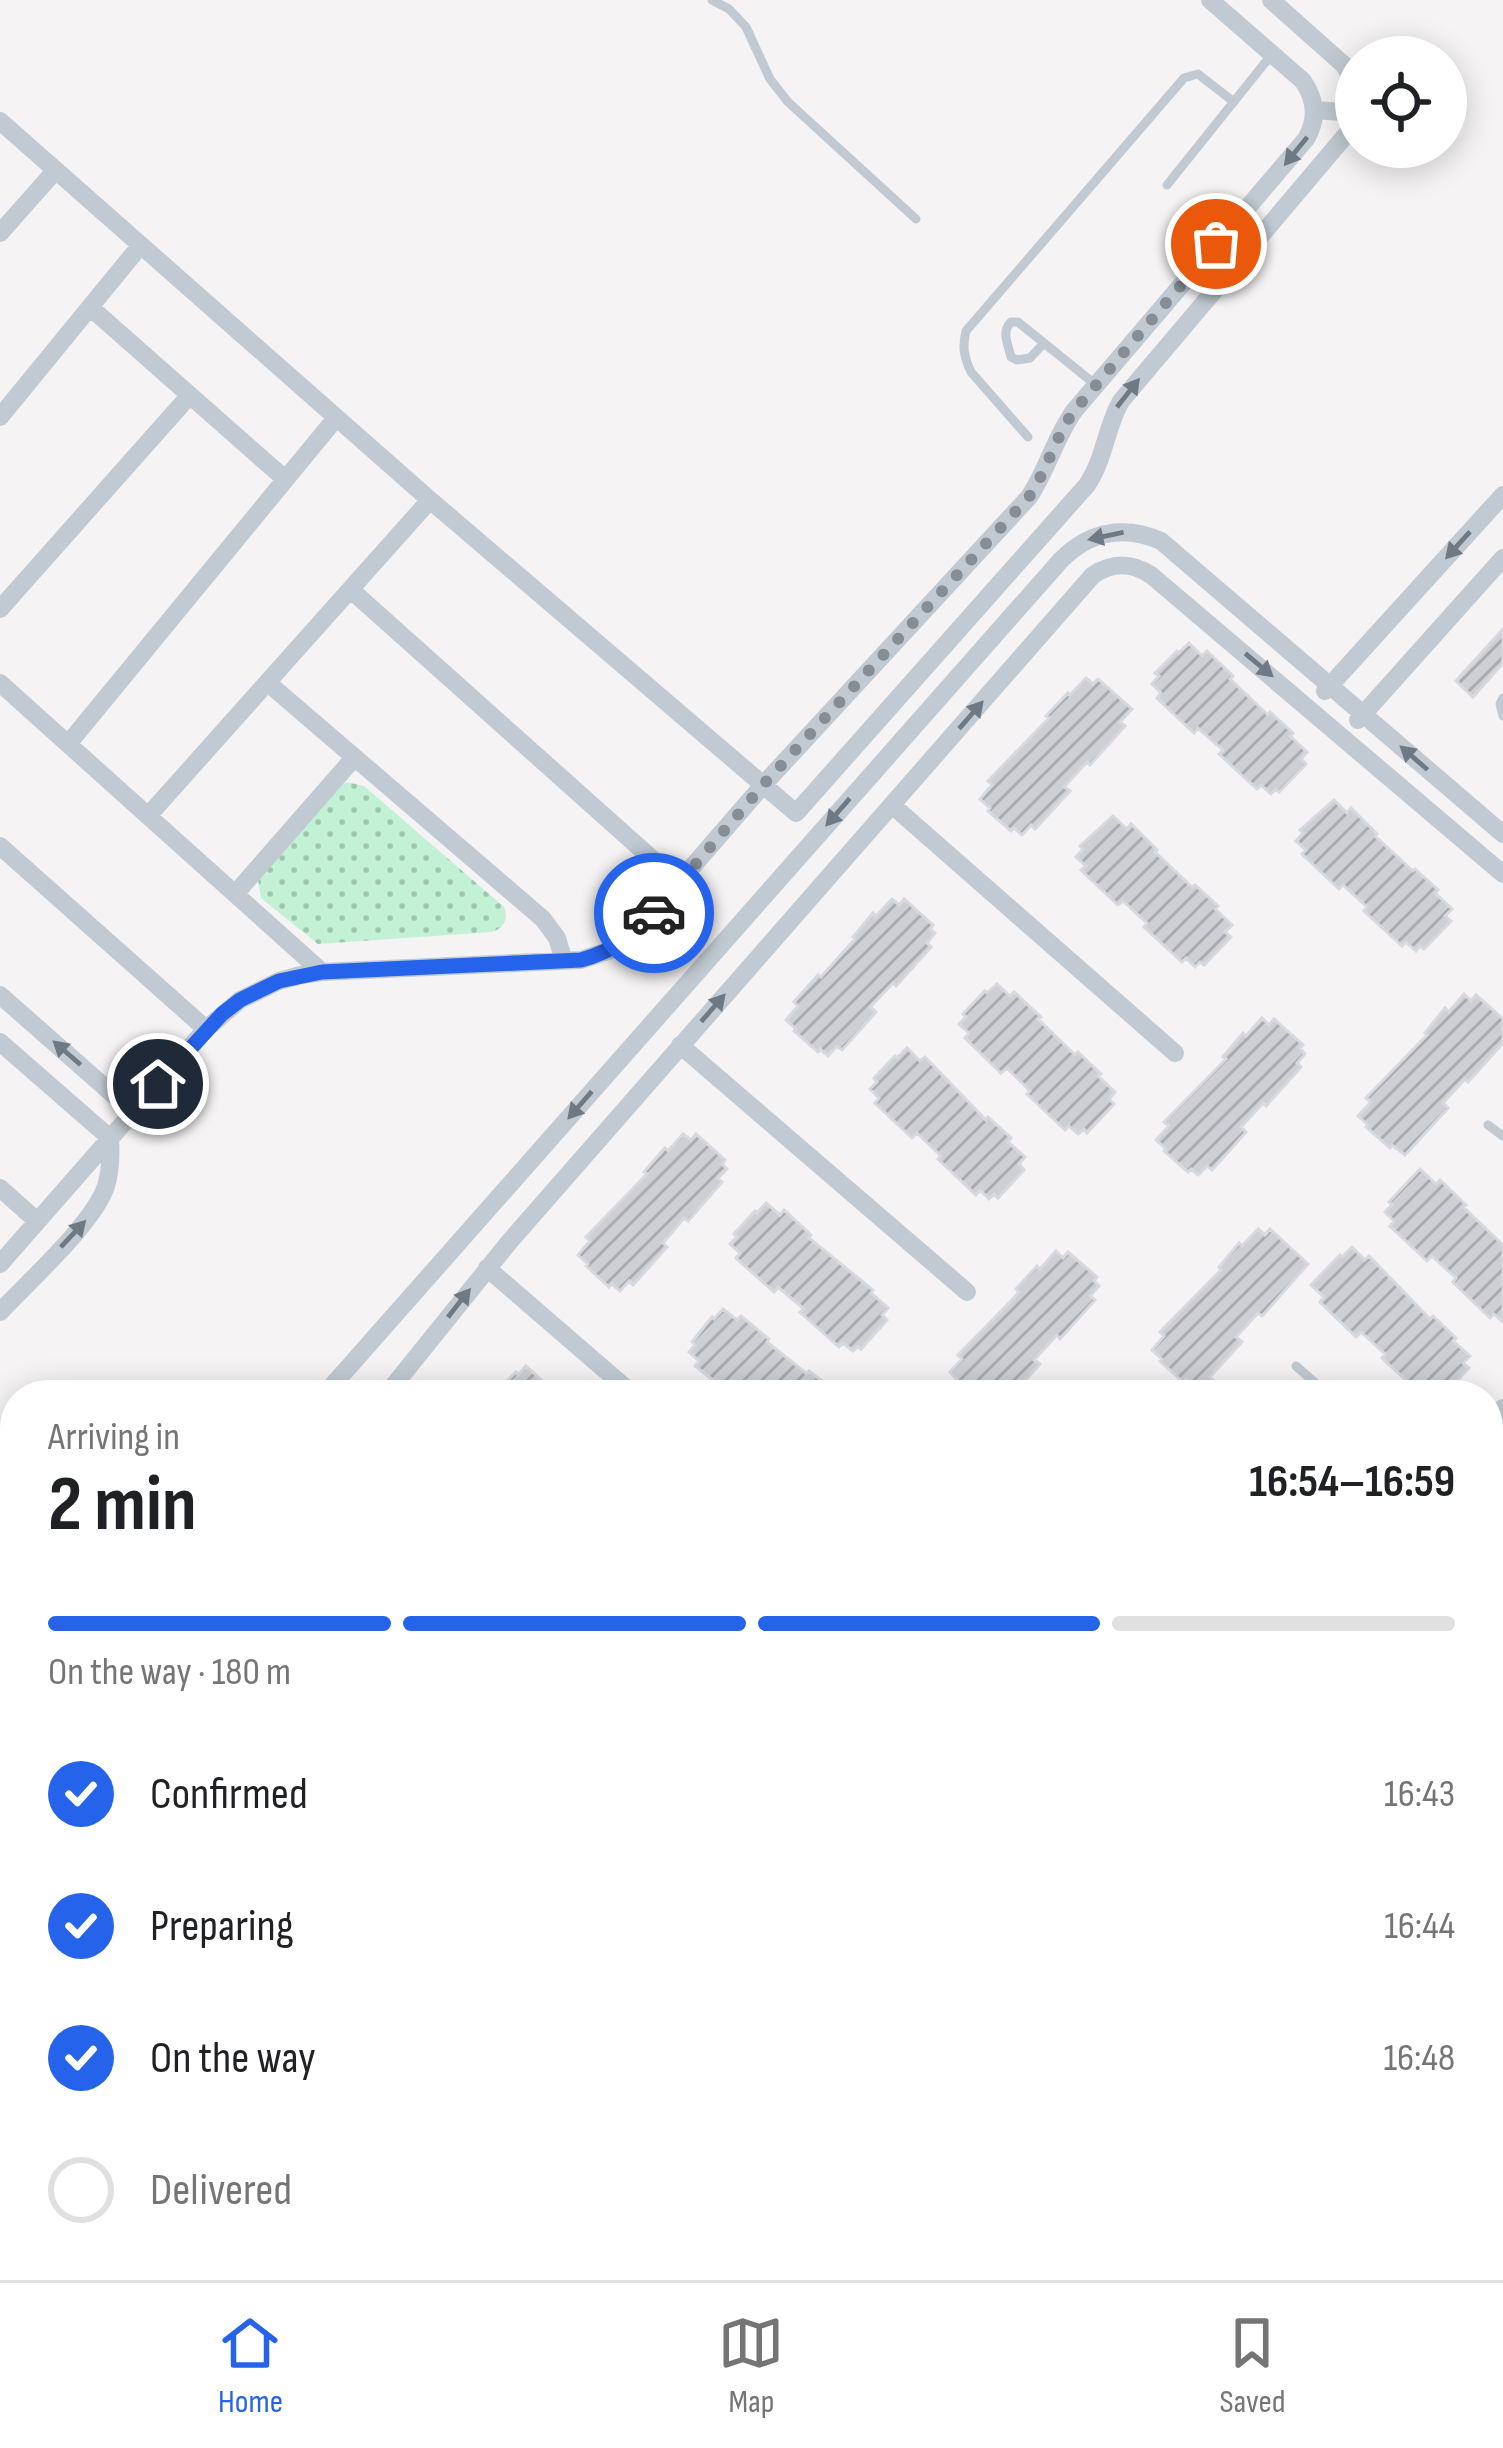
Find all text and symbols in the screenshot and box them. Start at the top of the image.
map controls [1335,36,1467,168]
button: locate [1335,36,1467,168]
one-way arrow [1284,135,1309,166]
pin [1165,193,1267,295]
icon: bag [1183,211,1249,277]
one-way arrow [1116,378,1140,409]
one-way arrow [1087,527,1125,546]
one-way arrow [1445,531,1472,560]
one-way arrow [1244,651,1274,678]
one-way arrow [957,700,984,730]
one-way arrow [1399,745,1429,771]
one-way arrow [825,797,852,827]
courier [594,853,714,973]
icon: car [621,880,687,946]
one-way arrow [699,993,726,1022]
pin [107,1033,209,1135]
one-way arrow [52,1041,82,1067]
icon: home [125,1051,191,1117]
one-way arrow [567,1090,594,1119]
one-way arrow [59,1220,87,1249]
one-way arrow [446,1288,471,1319]
text: Arriving in [48,1414,180,1461]
text: 16:54–16:59 [1249,1455,1455,1510]
text: 2 min [48,1459,197,1552]
text: On the way · 180 m [48,1649,291,1696]
icon: check [48,1761,114,1827]
text: Confirmed [150,1767,308,1822]
text: 16:43 [1384,1771,1455,1818]
icon: check [48,1893,114,1959]
text: Preparing [150,1899,294,1954]
text: 16:44 [1384,1903,1455,1950]
icon: check [48,2025,114,2091]
text: On the way [150,2031,316,2086]
text: 16:48 [1383,2035,1455,2082]
text: Delivered [150,2163,292,2218]
tab: Home [217,2310,283,2422]
tab: Map [718,2310,784,2422]
tab: Saved [1219,2310,1286,2422]

